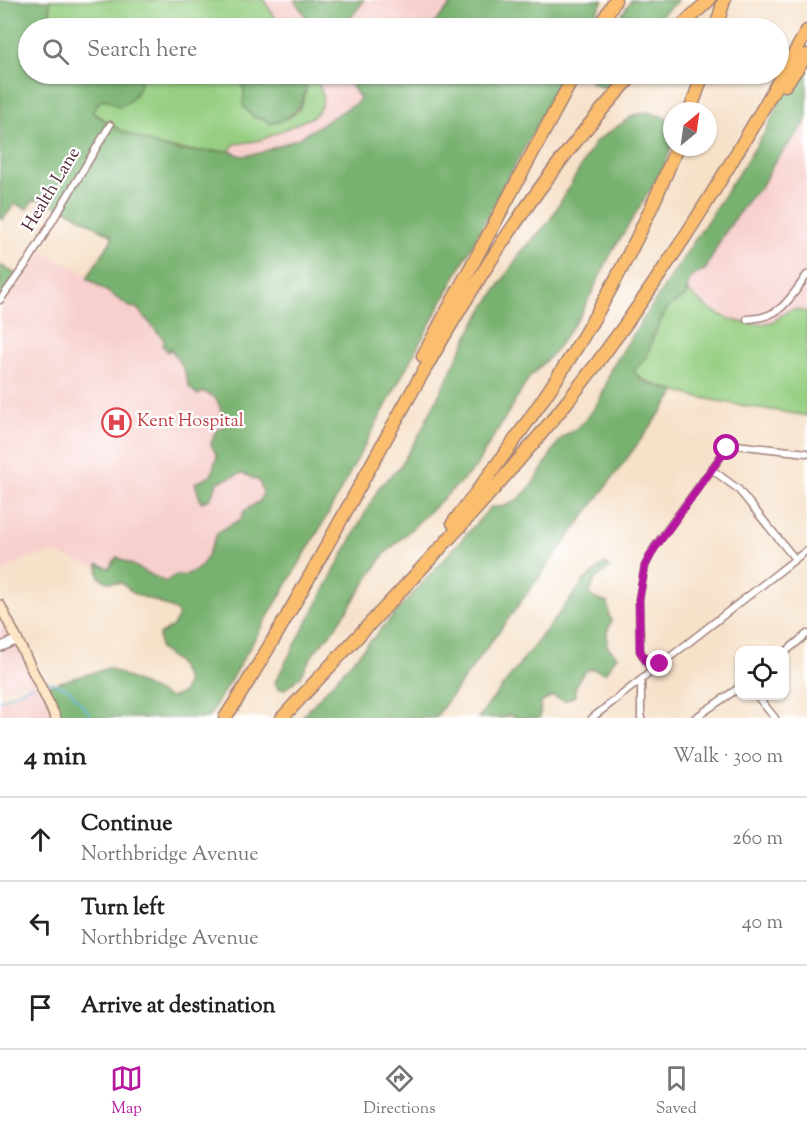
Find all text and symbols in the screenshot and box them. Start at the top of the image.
search box [18,18,789,84]
icon: search [39,35,72,68]
text: Search here [87,35,197,67]
north arrow [663,102,717,156]
street label: Health Lane [17,143,87,237]
hospital icon: Kent Hospital [100,406,132,438]
place label: Kent Hospital [137,409,244,435]
route start [713,434,739,460]
map controls [735,646,789,700]
button: locate [735,646,789,700]
route end [646,650,672,676]
text: 4 min [24,739,87,776]
text: Walk · 300 m [673,743,783,772]
text: Continue [81,809,172,841]
icon: ahead [24,823,57,856]
text: 260 m [732,825,783,854]
text: Northbridge Avenue [81,841,259,870]
text: Turn left [81,893,164,925]
icon: left [24,907,57,940]
text: 40 m [742,909,783,938]
text: Northbridge Avenue [81,925,259,954]
icon: arrive [24,991,57,1024]
text: Arrive at destination [81,991,276,1023]
tab: Map [110,1062,143,1121]
tab: Directions [363,1062,436,1121]
tab: Saved [656,1062,697,1121]

